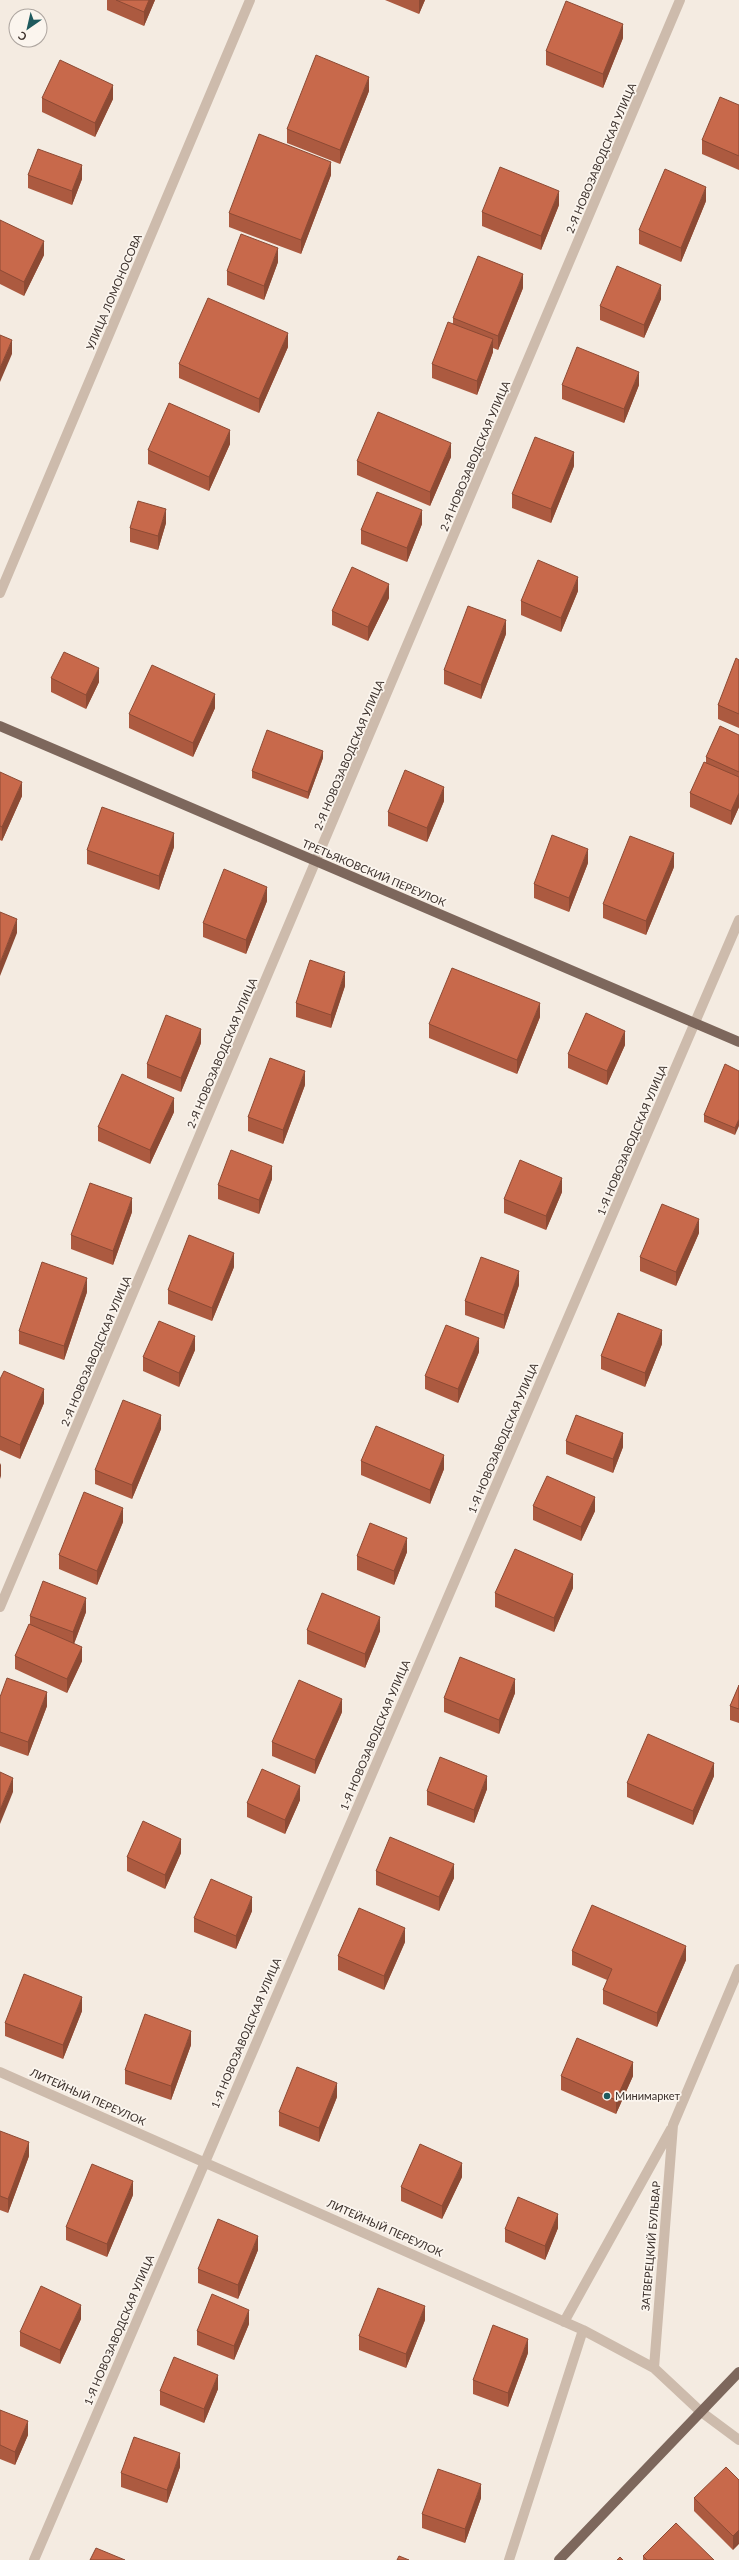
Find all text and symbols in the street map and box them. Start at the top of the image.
north arrow [8,8,48,48]
text: С [15,29,29,44]
street label: 2-Я НОВОЗАВОДСКАЯ УЛИЦА [563,80,638,235]
street label: УЛИЦА ЛОМОНОСОВА [83,231,144,352]
street label: 2-Я НОВОЗАВОДСКАЯ УЛИЦА [437,378,512,533]
street label: 2-Я НОВОЗАВОДСКАЯ УЛИЦА [311,677,386,832]
street label: ТРЕТЬЯКОВСКИЙ ПЕРЕУЛОК [300,836,449,909]
street label: 2-Я НОВОЗАВОДСКАЯ УЛИЦА [184,975,259,1130]
street label: 1-Я НОВОЗАВОДСКАЯ УЛИЦА [594,1062,669,1217]
street label: 2-Я НОВОЗАВОДСКАЯ УЛИЦА [58,1273,133,1428]
street label: 1-Я НОВОЗАВОДСКАЯ УЛИЦА [465,1360,540,1515]
street label: 1-Я НОВОЗАВОДСКАЯ УЛИЦА [337,1657,412,1812]
street label: 1-Я НОВОЗАВОДСКАЯ УЛИЦА [208,1955,283,2110]
street label: ЛИТЕЙНЫЙ ПЕРЕУЛОК [28,2065,148,2128]
place label: Минимаркет [615,2089,681,2102]
marker: Минимаркет [602,2091,612,2101]
street label: ЗАТВЕРЕЦКИЙ БУЛЬВАР [638,2180,663,2311]
street label: ЛИТЕЙНЫЙ ПЕРЕУЛОК [325,2196,445,2259]
street label: 1-Я НОВОЗАВОДСКАЯ УЛИЦА [81,2252,156,2407]

